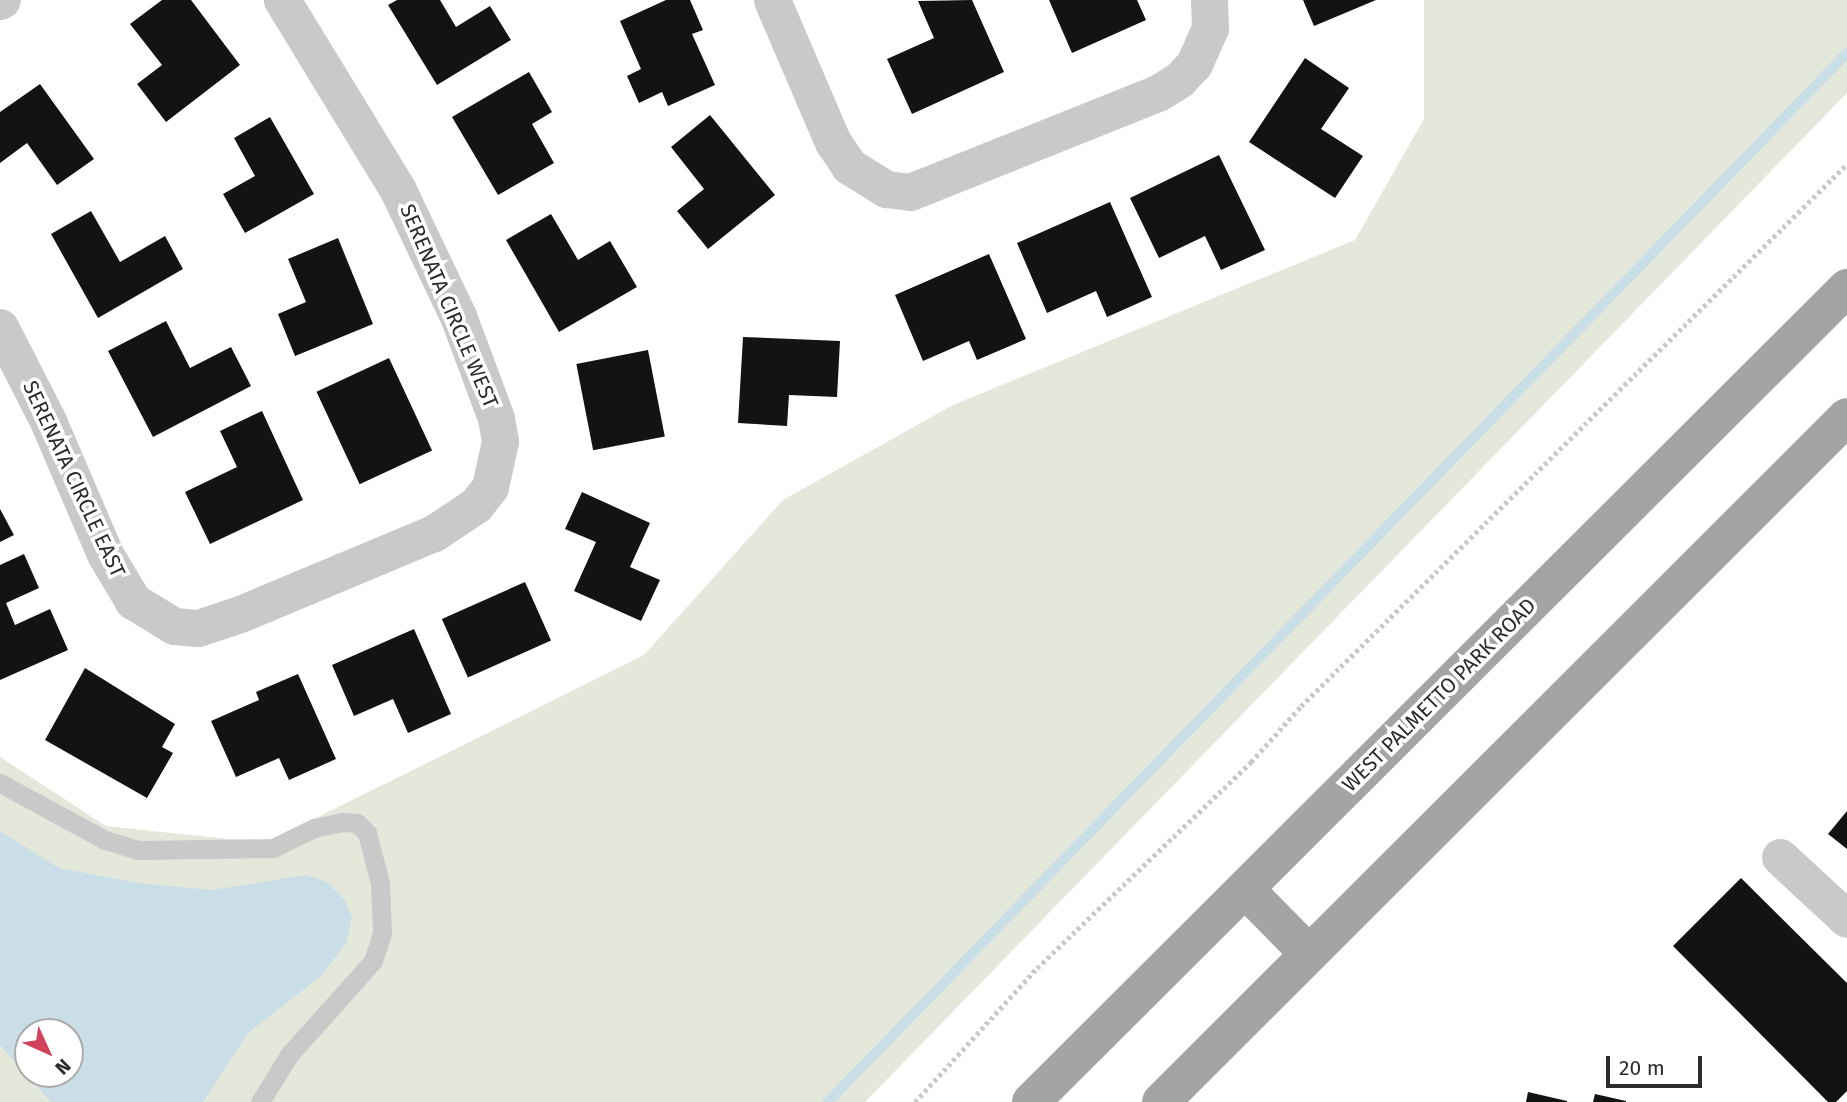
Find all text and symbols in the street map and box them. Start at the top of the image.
street label: SERENATA CIRCLE WEST [395,200,503,412]
street label: SERENATA CIRCLE EAST [17,377,131,581]
street label: WEST PALMETTO PARK ROAD [1337,593,1541,797]
north arrow [14,1018,84,1088]
scale bar [1609,1042,1705,1086]
text: N [50,1054,75,1079]
text: 20 m [1619,1055,1665,1081]

